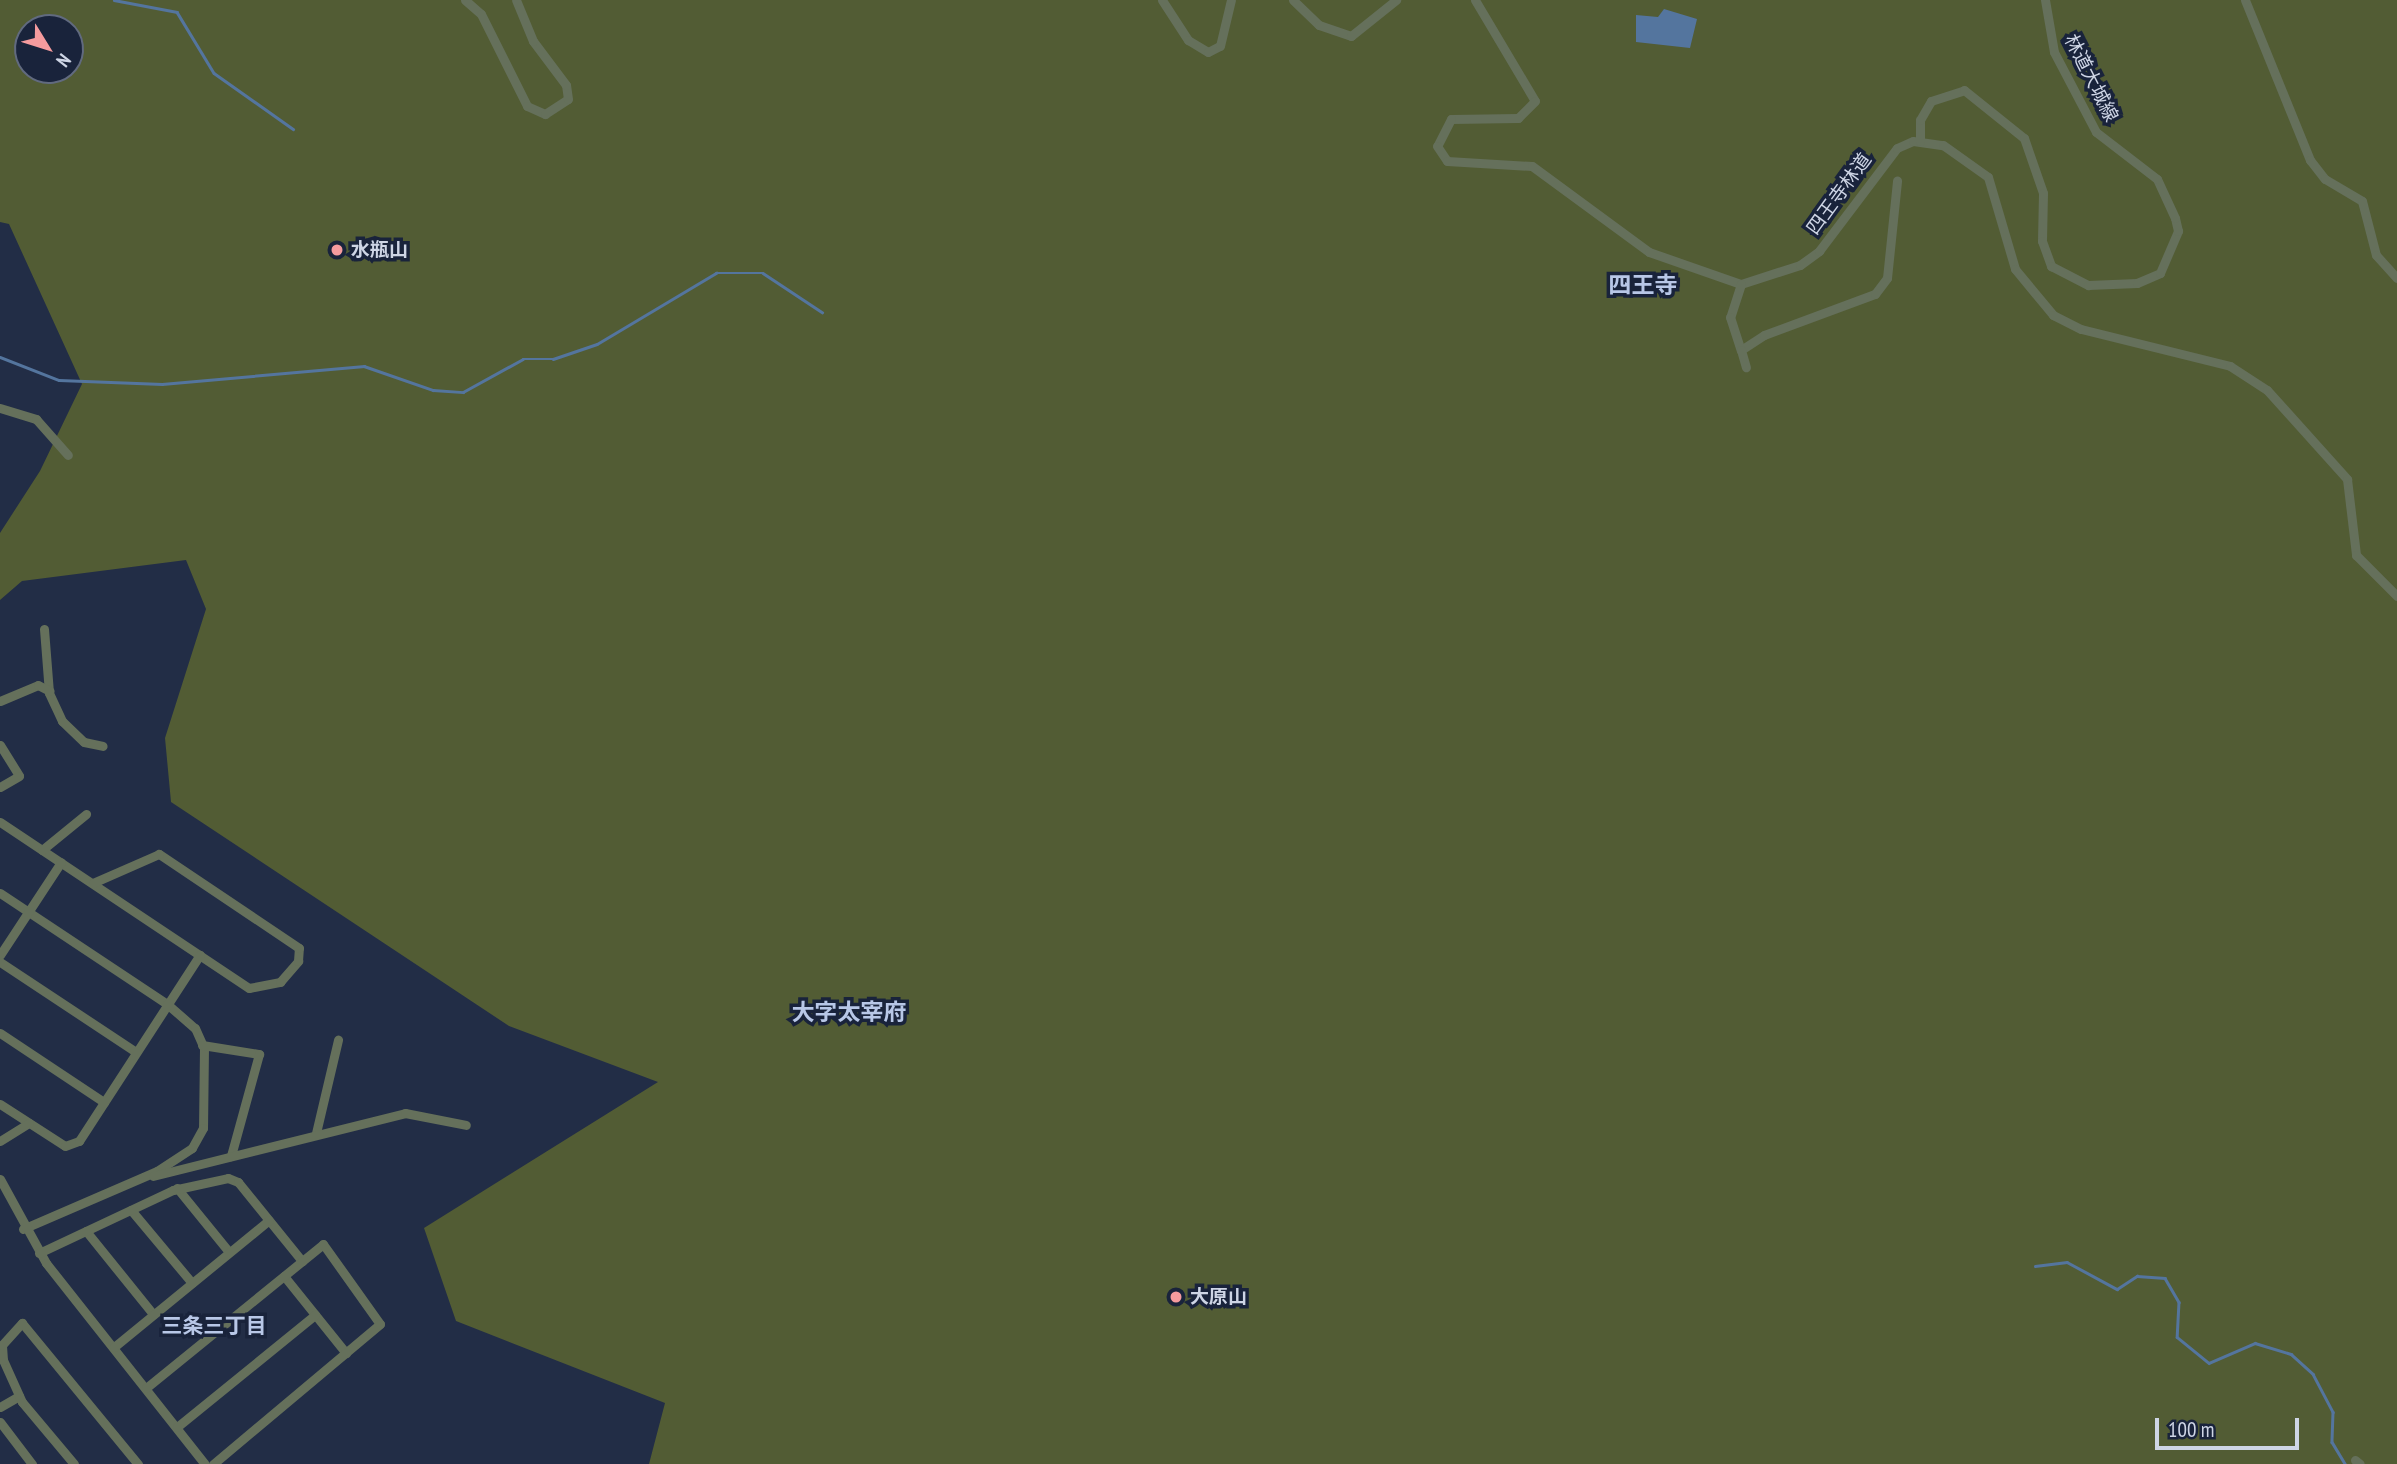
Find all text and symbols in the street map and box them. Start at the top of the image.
north arrow [14,14,84,84]
street label: 林道大城線 [2059,31,2123,125]
text: N [51,49,77,72]
street label: 四王寺林道 [1802,149,1876,239]
place label: 水瓶山 [351,239,408,261]
marker: 水瓶山 [329,242,345,258]
district label: 四王寺 [1609,271,1677,299]
district label: 大字太宰府 [792,998,906,1026]
place label: 大原山 [1190,1286,1247,1308]
marker: 大原山 [1168,1289,1184,1305]
district label: 三条三丁目 [162,1313,266,1339]
scale bar [2159,1404,2302,1448]
text: 100 m [2168,1416,2214,1443]

